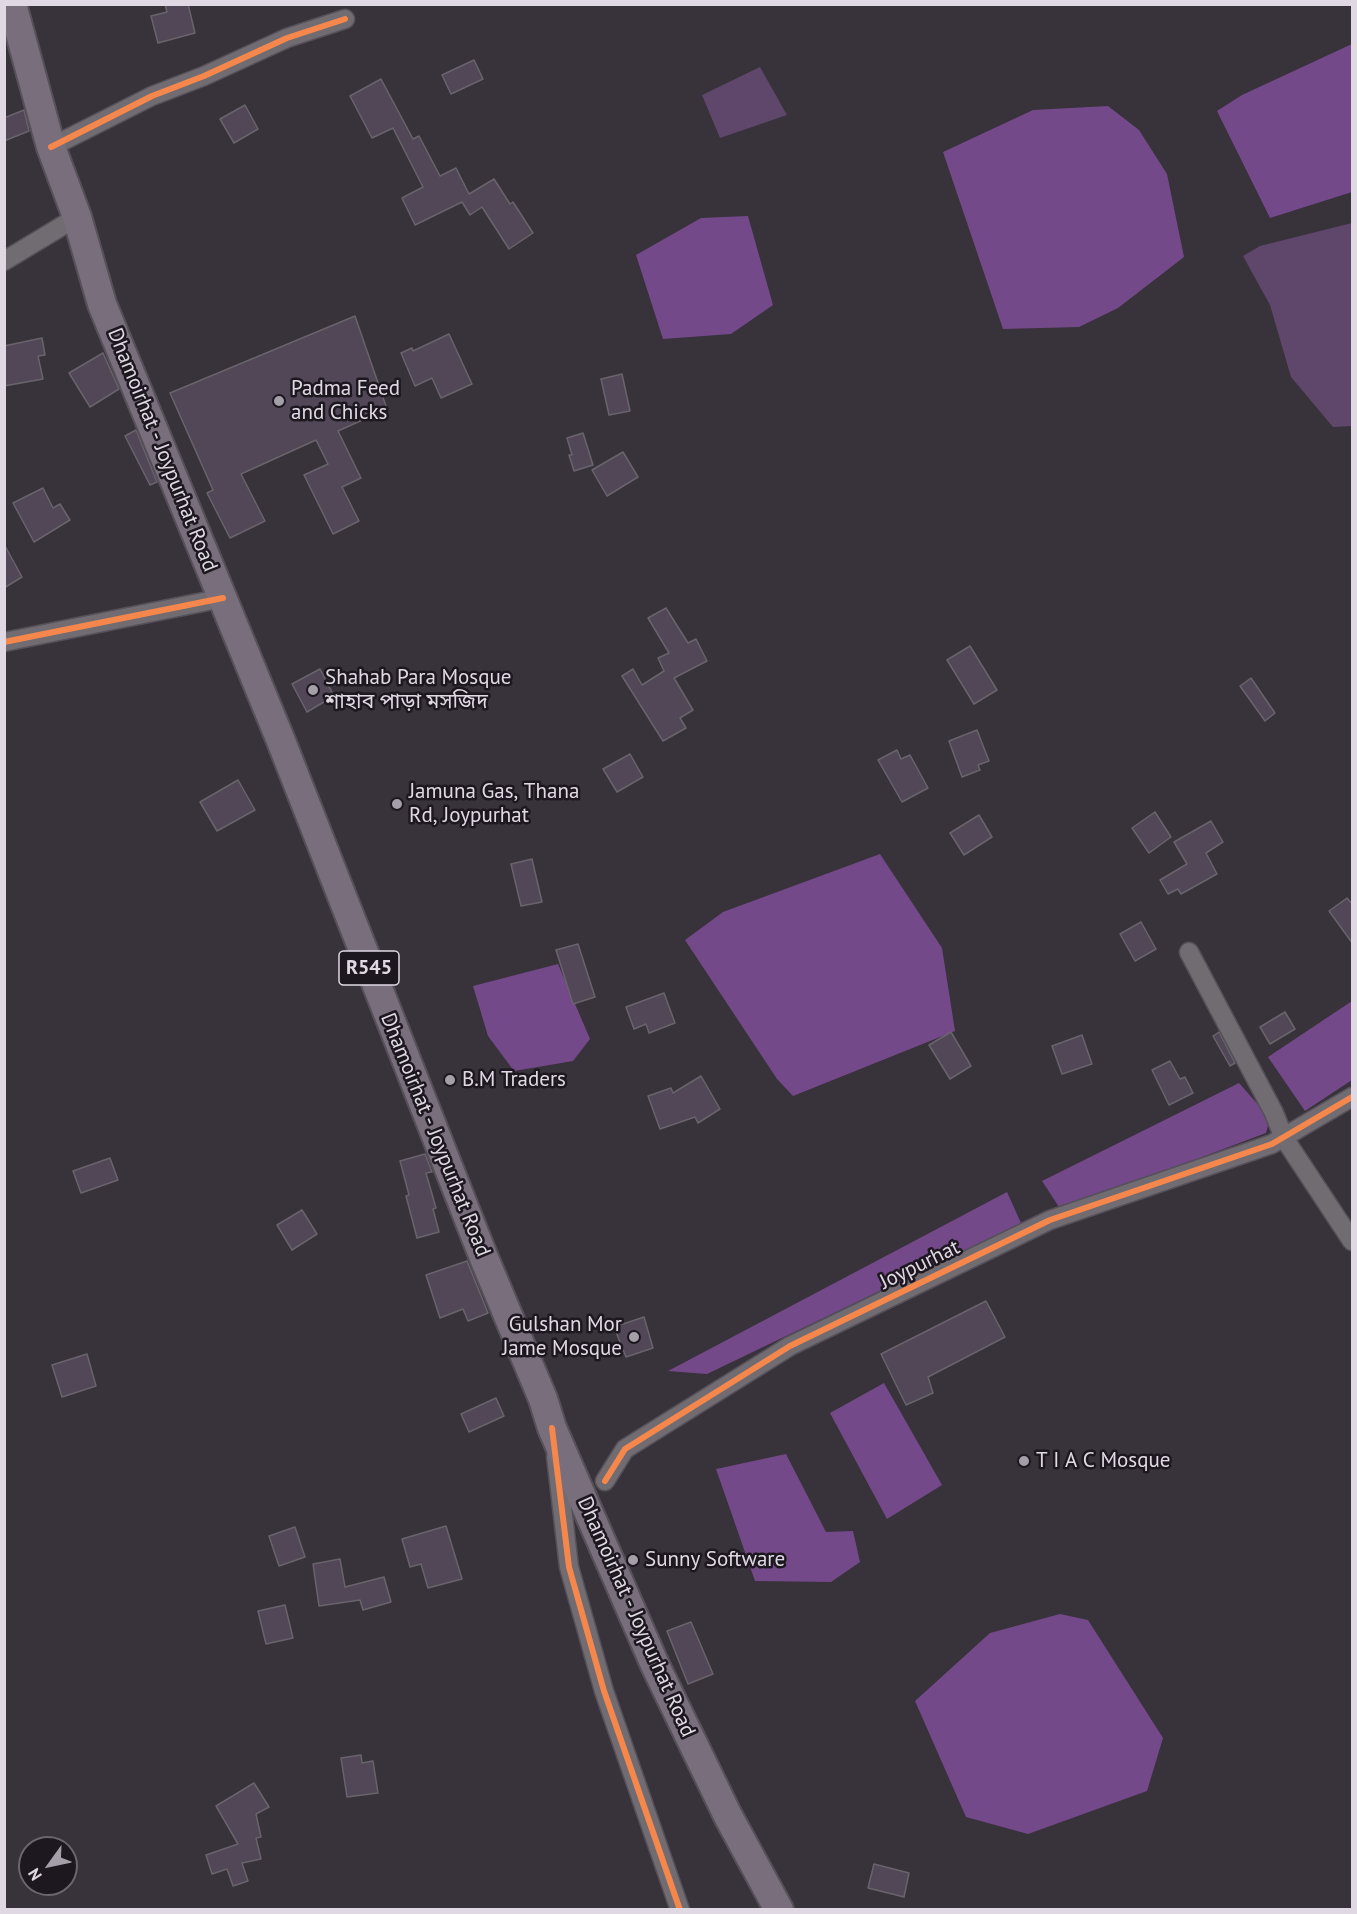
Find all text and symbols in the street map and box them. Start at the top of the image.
street label: Dhamoirhat - Joypurhat Road [102,325,222,575]
place label: Padma Feed and Chicks [291,376,400,426]
marker: Padma Feed and Chicks [272,394,286,408]
place label: Shahab Para Mosque শাহাব পাড়া মসজিদ [325,665,511,715]
marker: Shahab Para Mosque শাহাব পাড়া মসজিদ [306,683,320,697]
place label: Jamuna Gas, Thana Rd, Joypurhat [409,779,579,829]
marker: Jamuna Gas, Thana Rd, Joypurhat [390,797,404,811]
road number: R545 [339,951,399,985]
street label: Dhamoirhat - Joypurhat Road [375,1010,495,1260]
place label: B.M Traders [462,1067,566,1093]
marker: B.M Traders [443,1073,457,1087]
street label: Joypurhat [876,1235,964,1295]
place label: Gulshan Mor Jame Mosque [502,1312,622,1362]
marker: Gulshan Mor Jame Mosque [627,1330,641,1344]
place label: T I A C Mosque [1036,1448,1170,1474]
marker: T I A C Mosque [1017,1454,1031,1468]
street label: Dhamoirhat - Joypurhat Road [572,1493,700,1741]
place label: Sunny Software [645,1547,785,1573]
marker: Sunny Software [626,1553,640,1567]
north arrow [18,1836,78,1896]
text: N [23,1865,46,1885]

